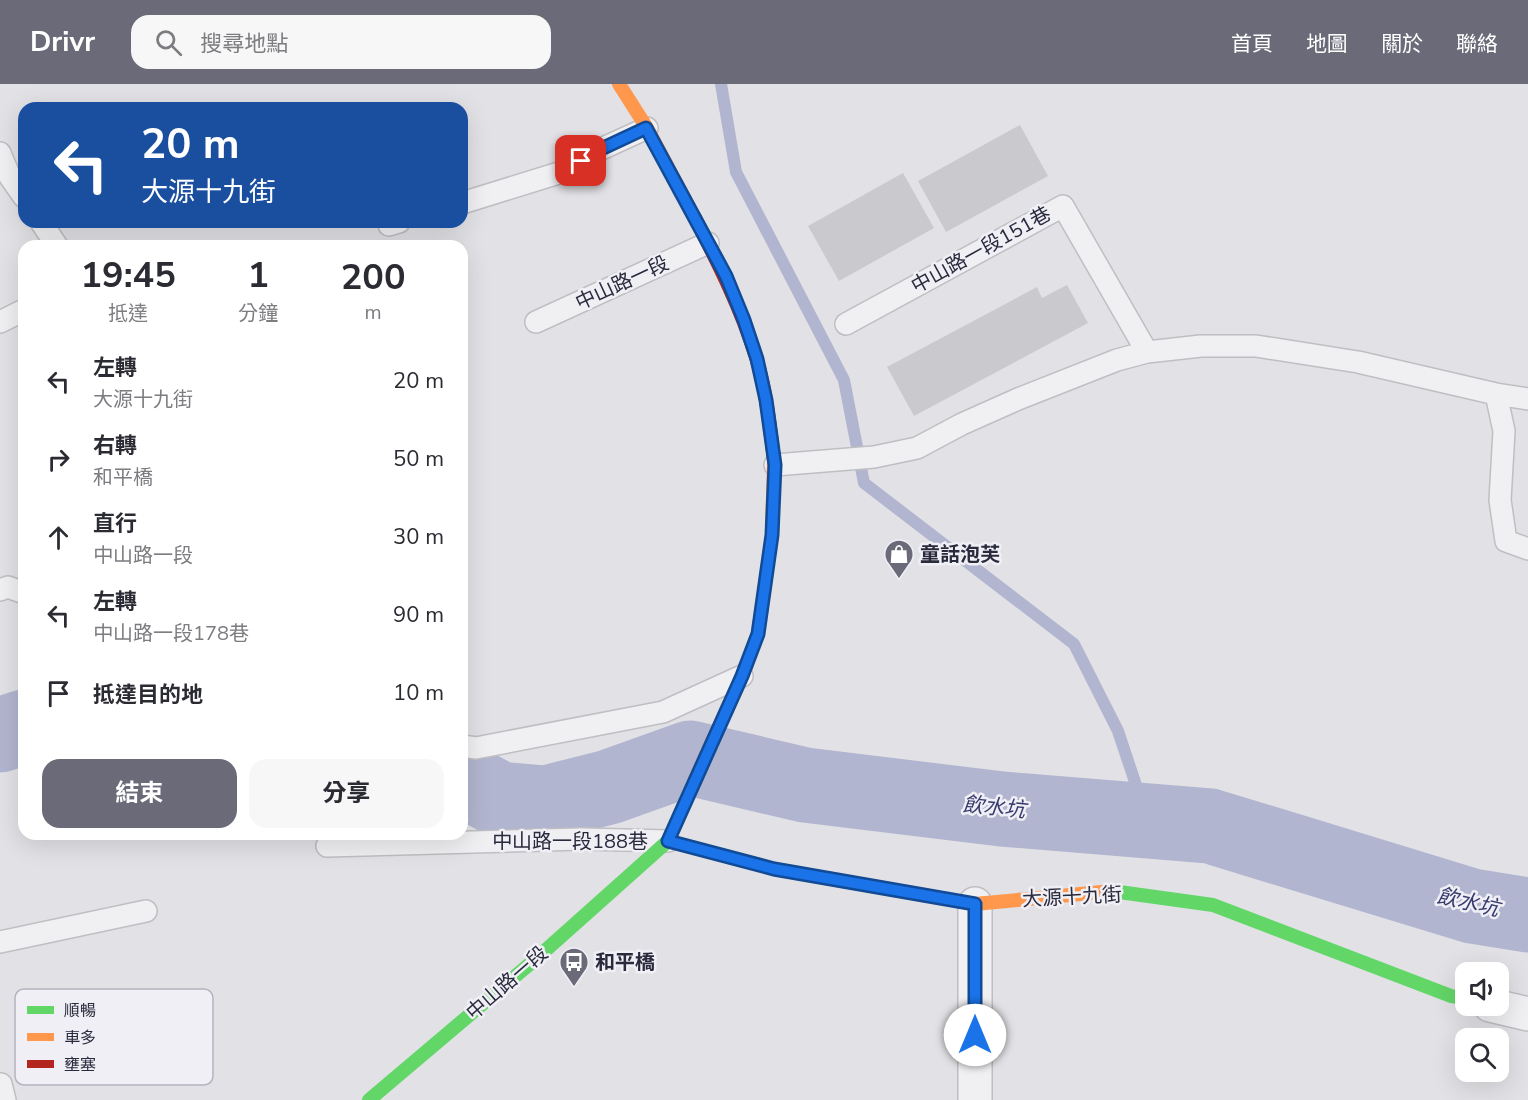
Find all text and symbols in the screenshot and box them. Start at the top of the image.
search box [131,15,551,69]
text: Drivr [30,23,95,61]
icon: search [152,26,185,59]
text: 搜尋地點 [200,29,288,59]
text: 首頁 [1231,30,1273,58]
text: 地圖 [1306,30,1348,58]
text: 關於 [1381,30,1423,58]
text: 聯絡 [1456,30,1498,58]
text: 20 m [141,116,240,173]
icon: left [42,126,120,204]
pin [555,135,606,186]
icon: arrive [564,144,597,177]
text: 大源十九街 [141,174,276,211]
street label: 中山路一段151巷 [906,200,1056,300]
street label: 中山路一段 [571,250,673,316]
text: 19:45 [80,251,176,300]
text: 1 [247,251,269,300]
text: 200 [341,253,406,302]
text: m [365,299,382,326]
text: 抵達 [108,300,148,327]
text: 分鐘 [238,300,278,327]
text: 左轉 [93,353,137,383]
icon: left [42,365,75,398]
text: 20 m [393,366,444,396]
text: 大源十九街 [93,386,193,413]
text: 右轉 [93,431,137,461]
icon: right [42,443,75,476]
text: 50 m [393,444,444,474]
text: 和平橋 [93,464,153,491]
text: 直行 [93,509,137,539]
icon: ahead [42,521,75,554]
text: 30 m [393,522,444,552]
shop icon: 童話泡芙 [883,538,915,580]
place label: 童話泡芙 [920,541,1000,568]
text: 中山路一段 [93,542,193,569]
text: 左轉 [93,587,137,617]
icon: left [42,599,75,632]
text: 90 m [393,600,444,630]
text: 中山路一段178巷 [93,620,249,647]
icon: arrive [42,677,75,710]
text: 10 m [393,678,444,708]
text: 抵達目的地 [93,680,203,710]
button: 結束 [42,759,237,828]
button: 分享 [249,759,444,828]
water label: 飲水坑 [961,790,1030,825]
street label: 中山路一段188巷 [492,828,648,855]
street label: 大源十九街 [1021,881,1123,913]
water label: 飲水坑 [1434,881,1505,923]
street label: 中山路一段 [460,940,554,1026]
bus stop icon: 和平橋 [558,946,590,988]
place label: 和平橋 [595,949,655,976]
map controls [1455,962,1509,1082]
button: sound [1455,962,1509,1016]
legend [15,989,213,1085]
text: 順暢 [64,1000,96,1022]
position arrow [943,1003,1007,1067]
text: 車多 [64,1027,96,1049]
button: search [1455,1028,1509,1082]
text: 壅塞 [64,1054,96,1076]

